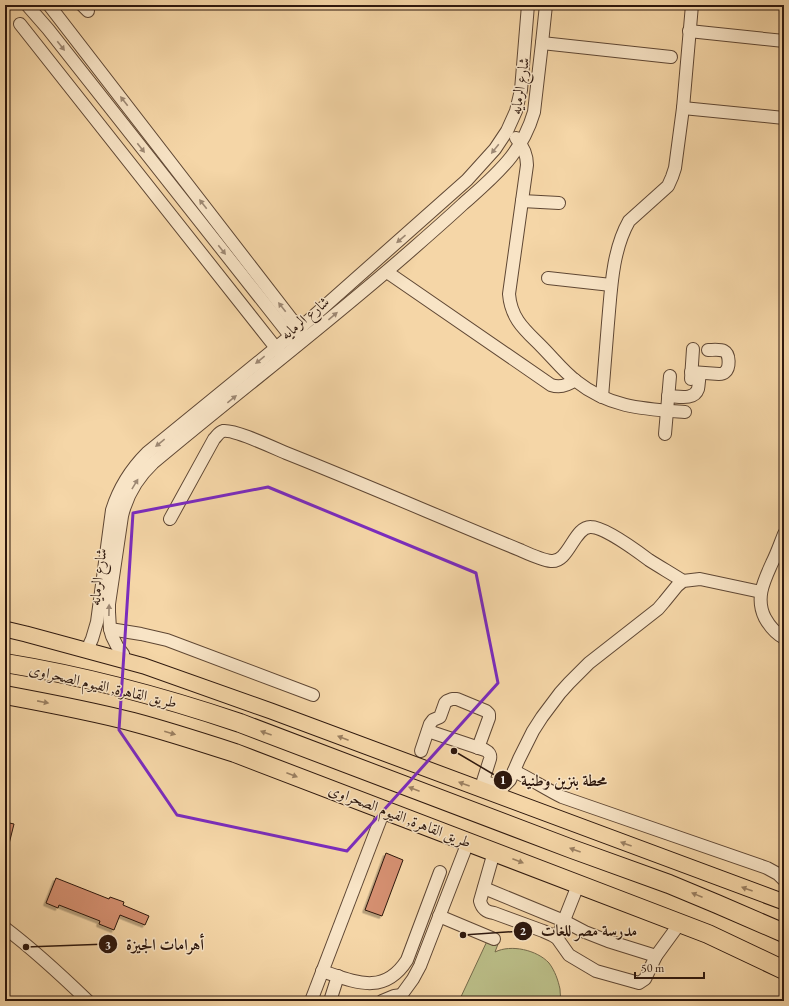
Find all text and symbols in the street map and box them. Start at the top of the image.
one-way arrow [56,40,65,51]
street label: شارع الرمايه [506,56,537,117]
one-way arrow [120,96,128,107]
one-way arrow [137,142,146,153]
one-way arrow [490,144,499,155]
one-way arrow [199,199,207,210]
one-way arrow [396,234,406,244]
one-way arrow [217,244,226,255]
street label: شارع الرمايه [276,292,335,347]
one-way arrow [278,302,287,313]
one-way arrow [327,312,338,321]
one-way arrow [255,356,265,365]
one-way arrow [227,394,238,403]
one-way arrow [154,439,165,447]
one-way arrow [131,479,139,489]
street label: شارع الرمايه [85,547,114,607]
one-way arrow [106,603,112,616]
street label: طريق القاهرة, الفيوم الصحراوى [26,659,179,716]
one-way arrow [37,699,49,705]
one-way arrow [260,729,272,735]
one-way arrow [163,730,176,736]
one-way arrow [336,735,348,741]
callout: محطة بنزين وطنية [493,766,615,794]
text: محطة بنزين وطنية [521,770,607,791]
one-way arrow [287,772,299,778]
text: 1 [500,772,506,788]
street label: طريق القاهرة, الفيوم الصحراوى [325,780,474,855]
one-way arrow [458,781,470,787]
one-way arrow [408,785,420,791]
one-way arrow [619,840,631,846]
one-way arrow [568,846,580,852]
one-way arrow [513,859,525,865]
one-way arrow [741,885,753,891]
one-way arrow [690,892,702,898]
callout: مدرسة مصر للغات [513,917,645,945]
text: مدرسة مصر للغات [541,920,637,942]
text: 2 [520,923,527,939]
callout: أهرامات الجيزة [98,930,212,958]
text: أهرامات الجيزة [126,933,204,955]
text: 3 [105,937,111,953]
scale bar [635,954,704,980]
text: 50 m [641,960,665,976]

